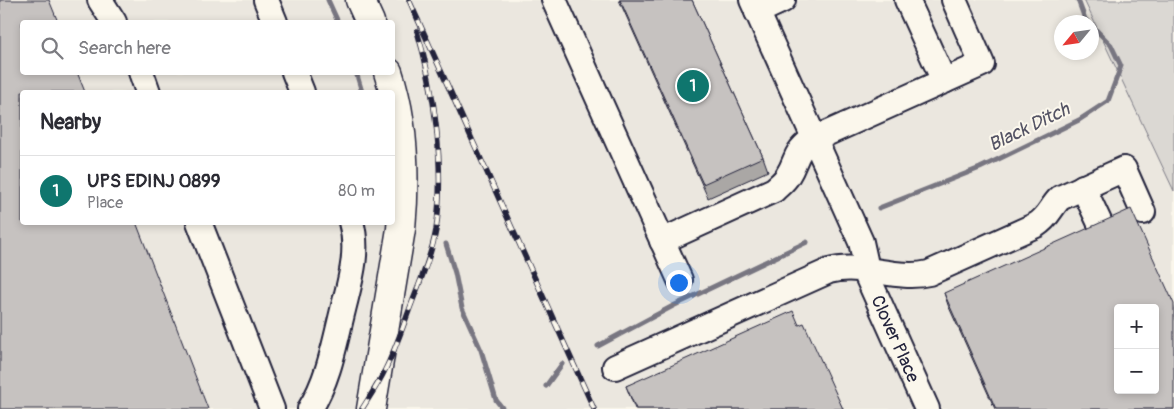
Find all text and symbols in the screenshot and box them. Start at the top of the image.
north arrow [1054,15,1099,60]
search box [20,20,395,75]
icon: search [38,34,66,62]
text: Search here [78,36,171,60]
pin: 1 [677,67,709,105]
water label: Black Ditch [984,97,1074,157]
text: Nearby [40,109,101,136]
text: UPS EDINJ 0899 [87,169,221,193]
text: 1 [53,181,59,201]
text: 80 m [338,181,375,201]
text: Place [87,193,123,213]
your location [666,270,692,296]
street label: Clover Place [866,292,924,386]
map controls [1114,304,1159,394]
button: + [1114,304,1159,349]
button: − [1114,349,1159,394]

